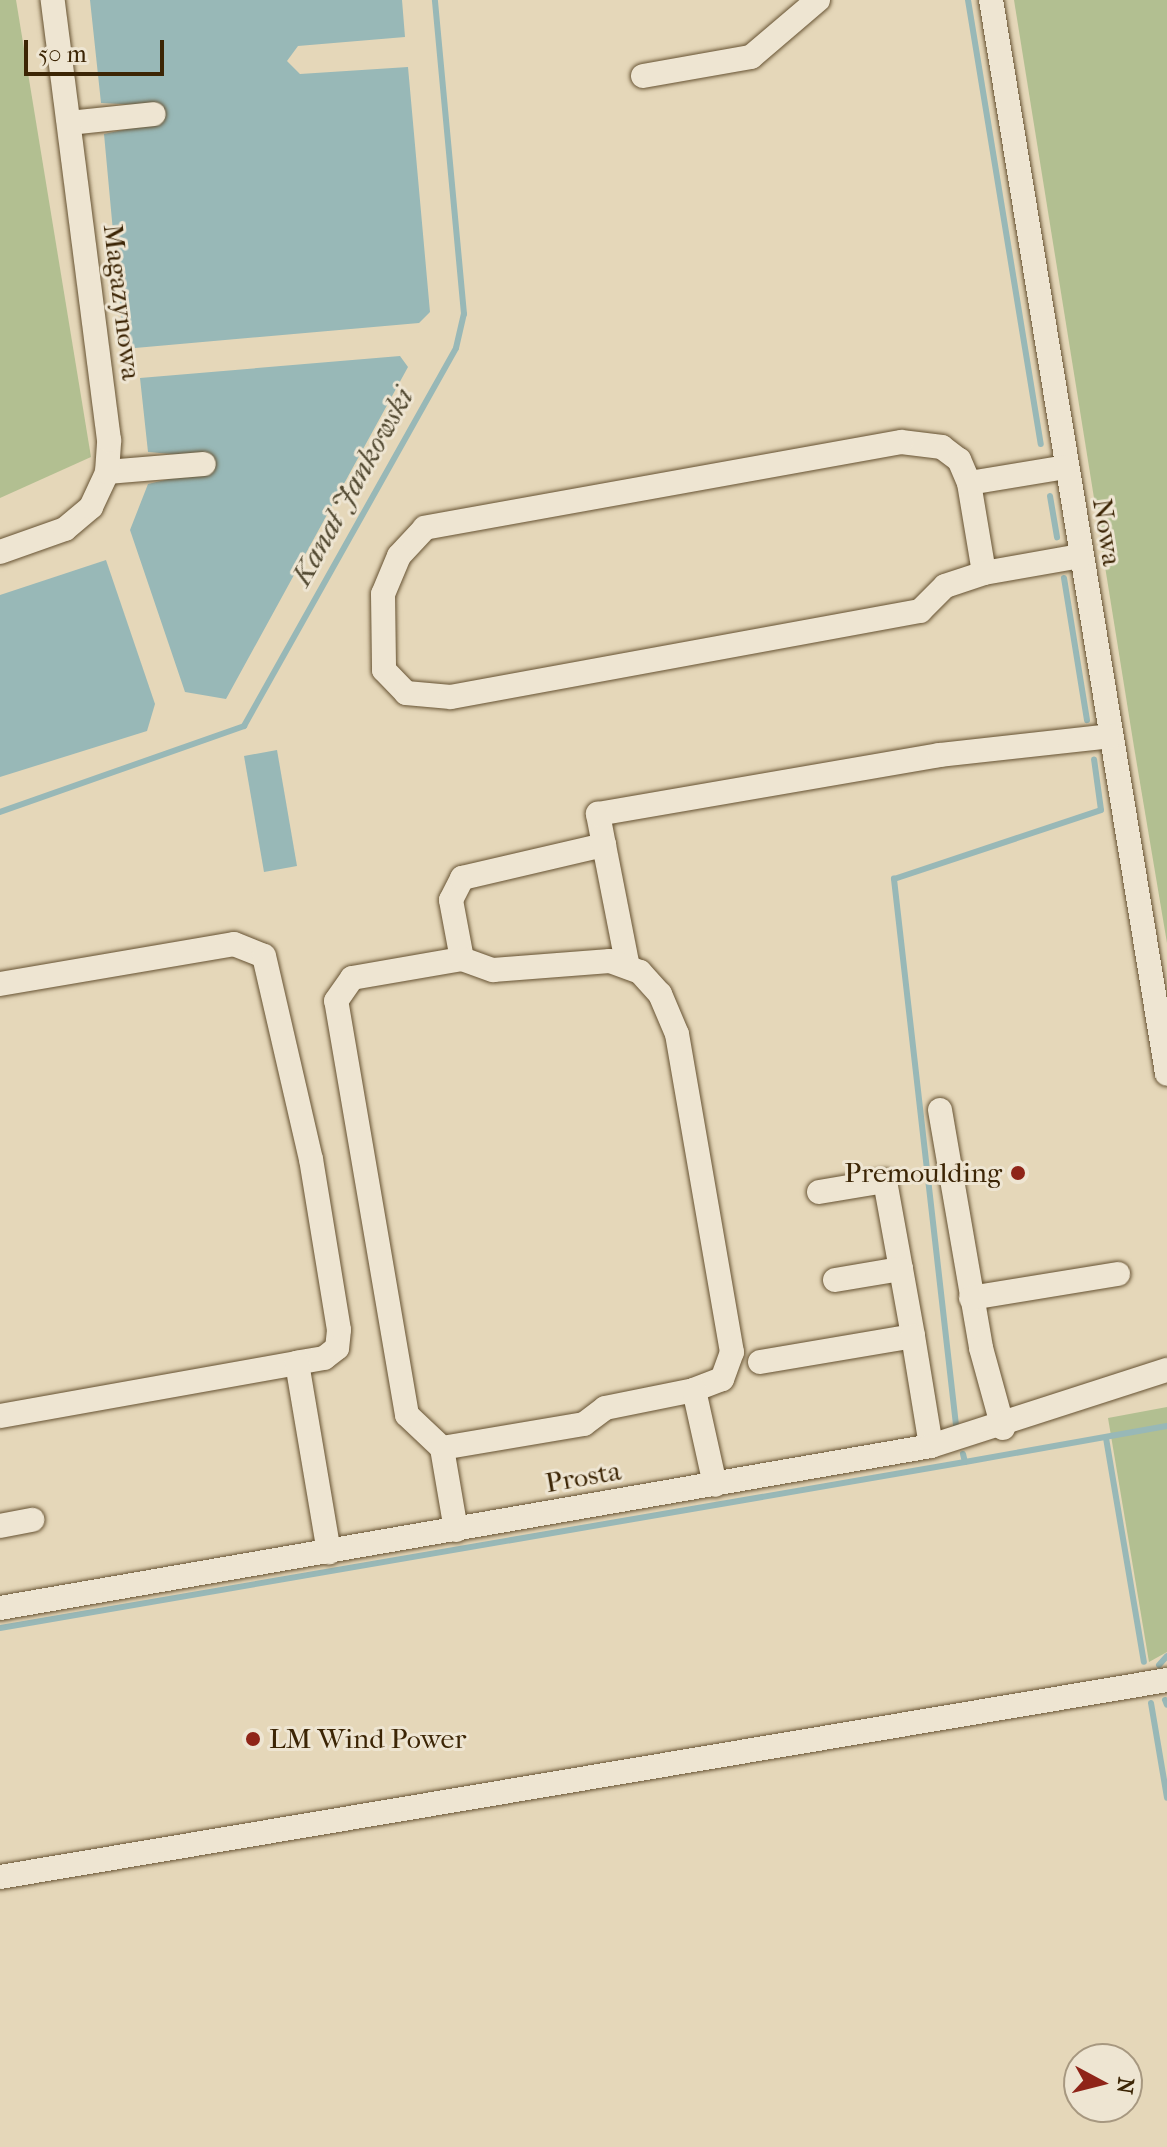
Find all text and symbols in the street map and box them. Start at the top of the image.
scale bar [28,24,168,74]
text: 50 m [38,40,87,68]
street label: Magazynowa [96,222,148,382]
water label: Kanał Jankowski [284,382,422,592]
street label: Nowa [1085,496,1129,568]
place label: Premoulding [844,1156,1002,1190]
marker: Premoulding [1009,1164,1027,1182]
street label: Prosta [543,1454,623,1500]
place label: LM Wind Power [269,1722,466,1756]
marker: LM Wind Power [244,1730,262,1748]
north arrow [1063,2043,1143,2123]
text: N [1111,2076,1139,2096]

